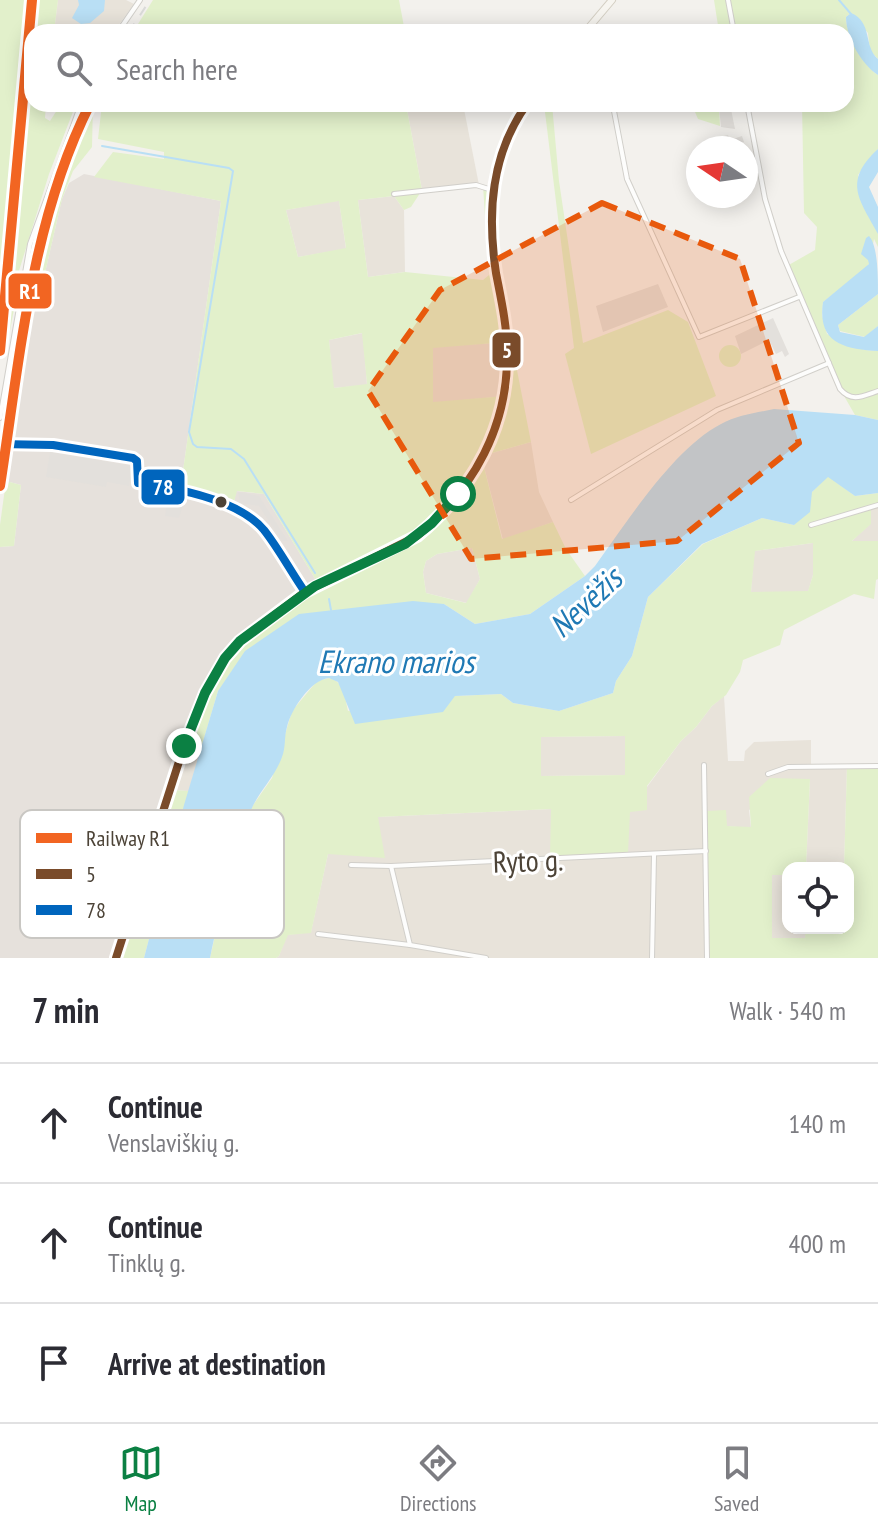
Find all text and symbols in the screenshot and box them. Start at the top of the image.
search box [24,24,854,112]
icon: search [52,46,96,90]
text: Search here [116,49,238,88]
north arrow [686,136,758,208]
line badge: R1 [7,272,53,310]
text: R1 [19,277,41,305]
line badge: 5 [491,331,522,369]
text: 5 [502,336,512,364]
line badge: 78 [140,468,186,506]
text: 78 [152,473,174,501]
route start [440,476,476,512]
unlabelled marker [213,494,229,510]
water label: Nevėžis [540,556,633,646]
water label: Ekrano marios [318,640,477,682]
route end [166,728,202,764]
legend [20,810,284,938]
text: Railway R1 [86,824,170,852]
street label: Ryto g. [492,839,564,881]
text: 5 [86,860,96,888]
map controls [782,862,854,934]
button: locate [782,862,854,934]
text: 78 [86,896,106,924]
text: 7 min [32,988,99,1032]
text: Walk · 540 m [729,994,846,1027]
text: Continue [108,1087,203,1126]
icon: ahead [32,1101,76,1145]
text: 140 m [788,1107,846,1140]
text: Venslaviškių g. [108,1126,239,1159]
text: Continue [108,1207,203,1246]
icon: ahead [32,1221,76,1265]
text: 400 m [788,1227,846,1260]
text: Tinklų g. [108,1246,185,1279]
icon: arrive [32,1341,76,1385]
text: Arrive at destination [108,1344,326,1383]
tab: Map [119,1441,163,1517]
tab: Directions [400,1441,477,1517]
tab: Saved [714,1441,759,1517]

